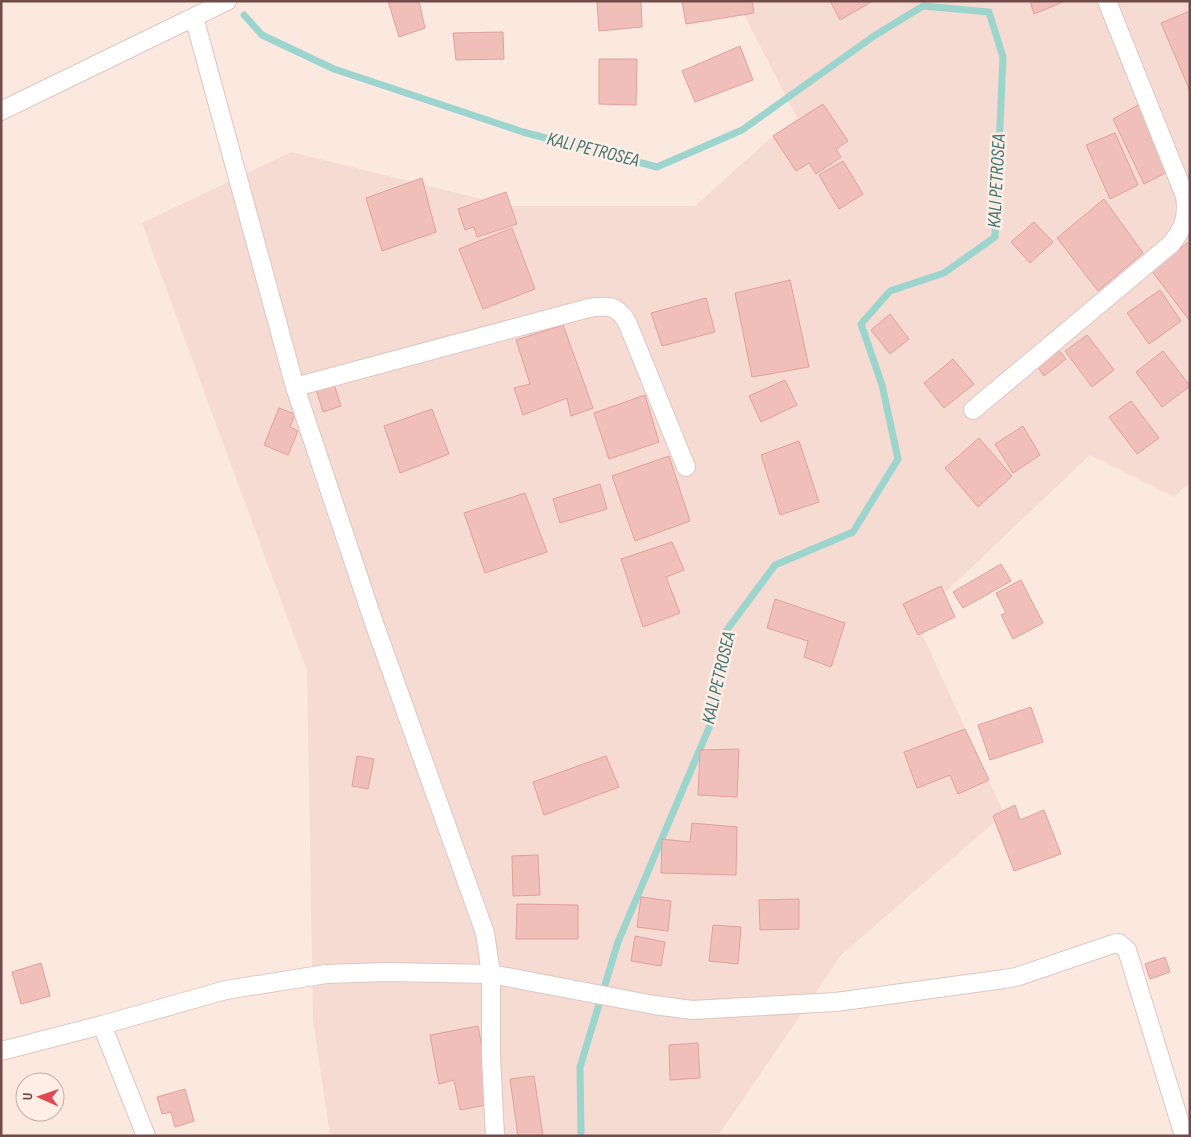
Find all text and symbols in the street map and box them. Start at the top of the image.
water label: KALI PETROSEA [545,127,641,173]
water label: KALI PETROSEA [983,133,1011,229]
water label: KALI PETROSEA [697,630,741,726]
north arrow [15,1072,65,1122]
text: U [19,1093,36,1101]

